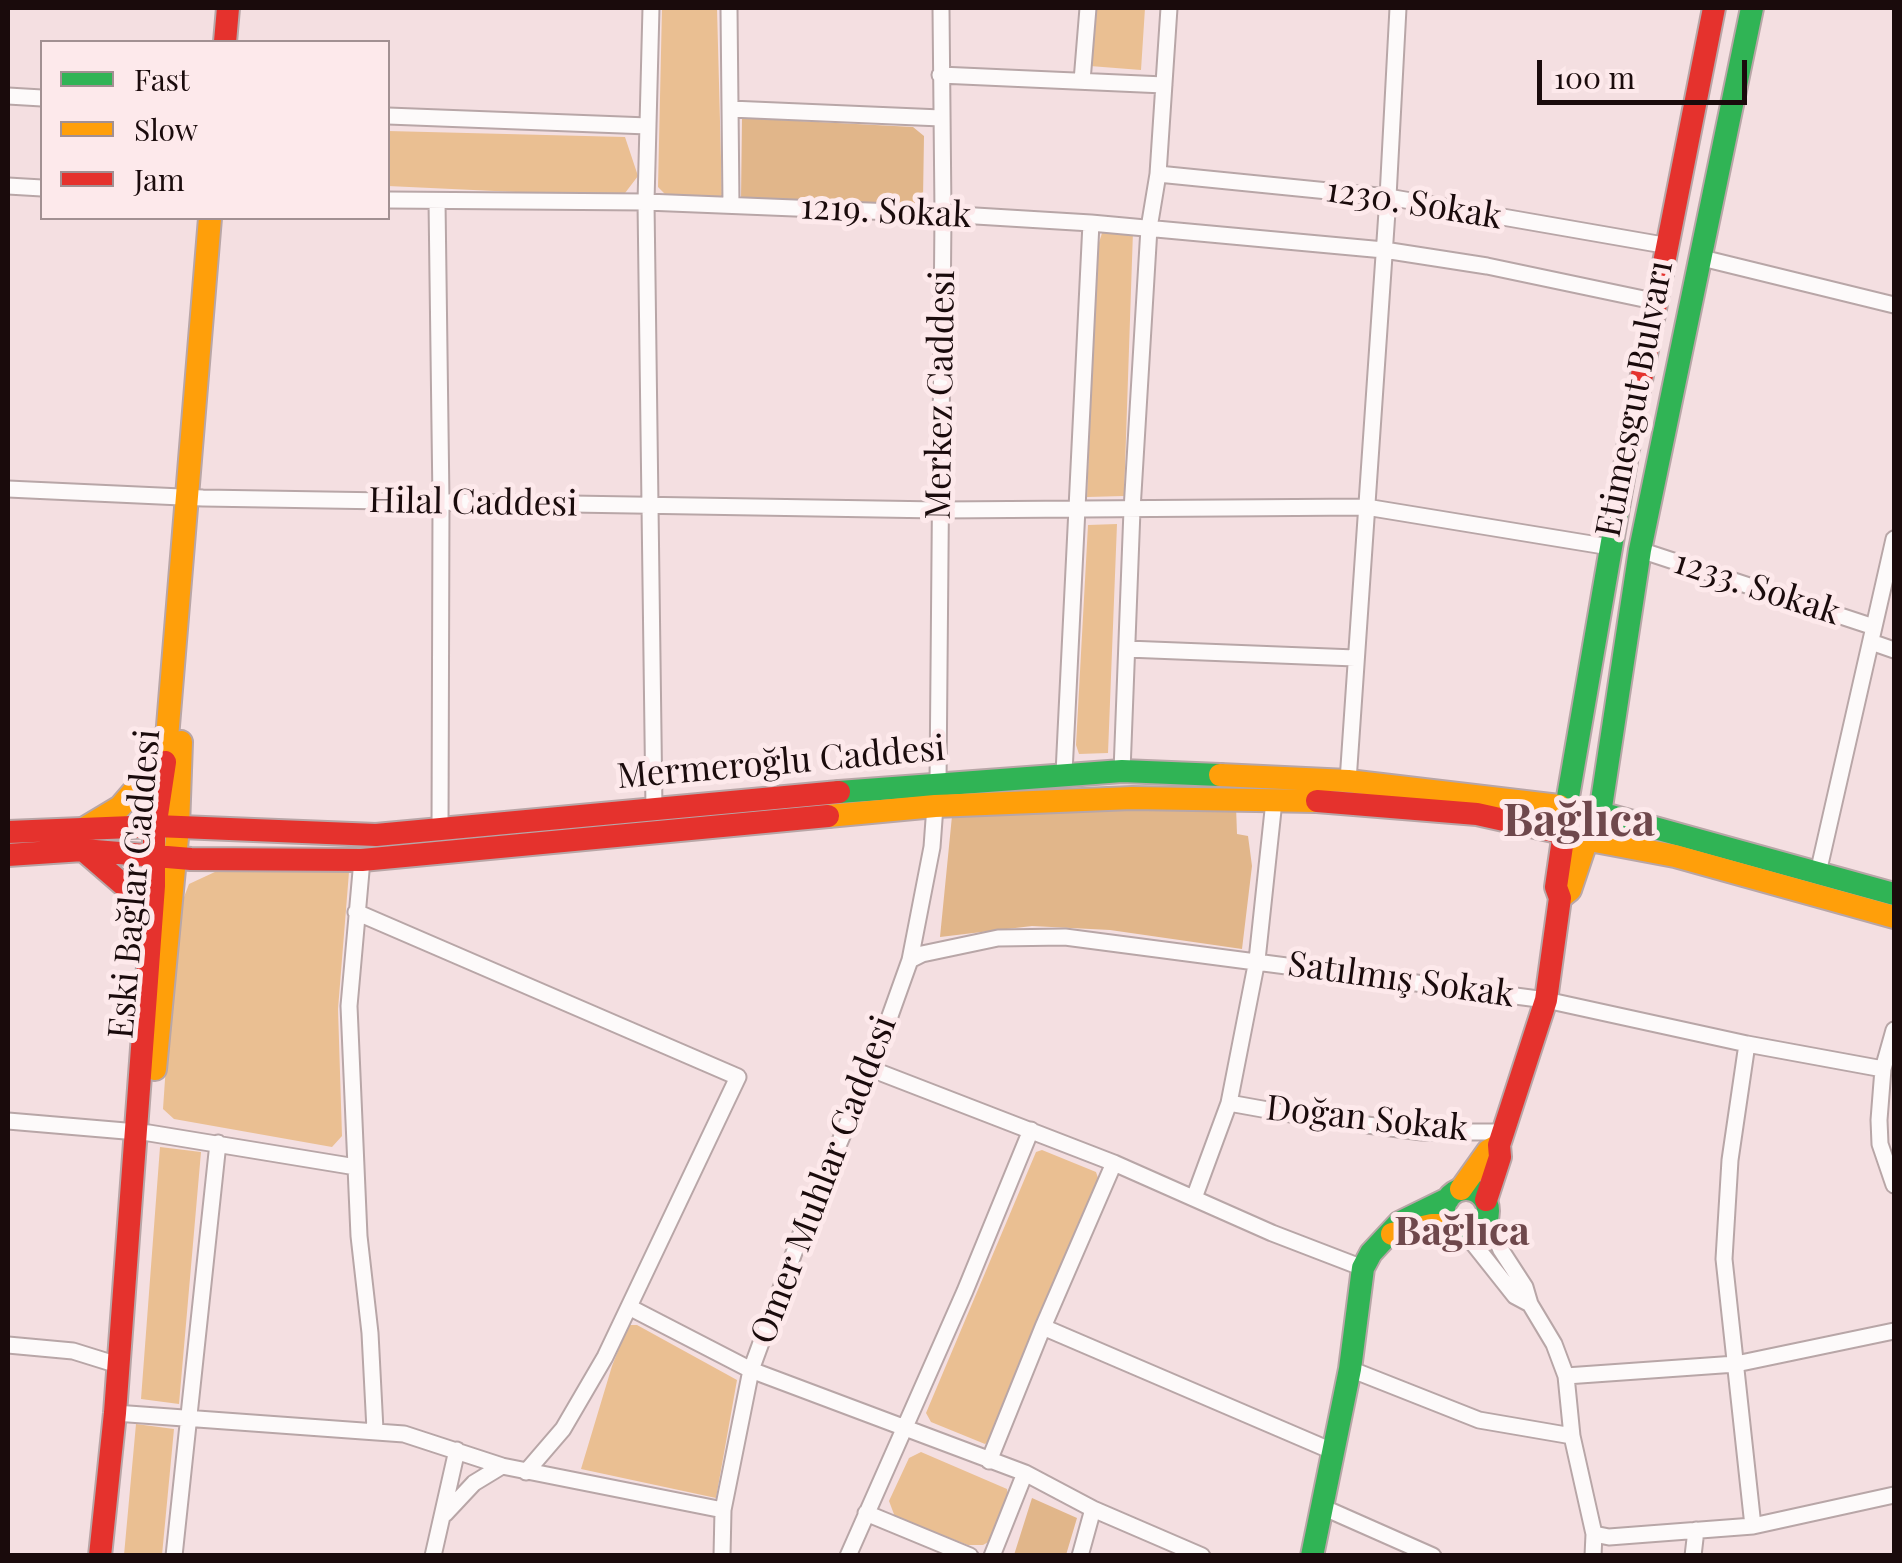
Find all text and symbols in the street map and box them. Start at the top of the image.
legend [40,40,390,220]
scale bar [1542,40,1752,102]
text: 100 m [1554,57,1635,97]
text: Fast [134,59,190,99]
text: Slow [134,109,198,149]
text: Jam [134,159,185,199]
street label: 1230. Sokak [1323,169,1505,239]
street label: 1219. Sokak [799,187,973,237]
street label: Etimesgut Bulvarı [1588,257,1682,541]
street label: Merkez Caddesi [918,270,964,520]
street label: Hilal Caddesi [368,480,578,526]
street label: 1233. Sokak [1669,541,1845,635]
street label: Eski Bağlar Caddesi [101,728,169,1040]
street label: Mermeroğlu Caddesi [615,728,947,798]
district label: Bağlıca [1503,795,1655,849]
street label: Satılmış Sokak [1285,943,1517,1017]
street label: Omer Muhlar Caddesi [742,1010,906,1350]
street label: Doğan Sokak [1264,1088,1470,1150]
district label: Bağlıca [1394,1209,1530,1257]

